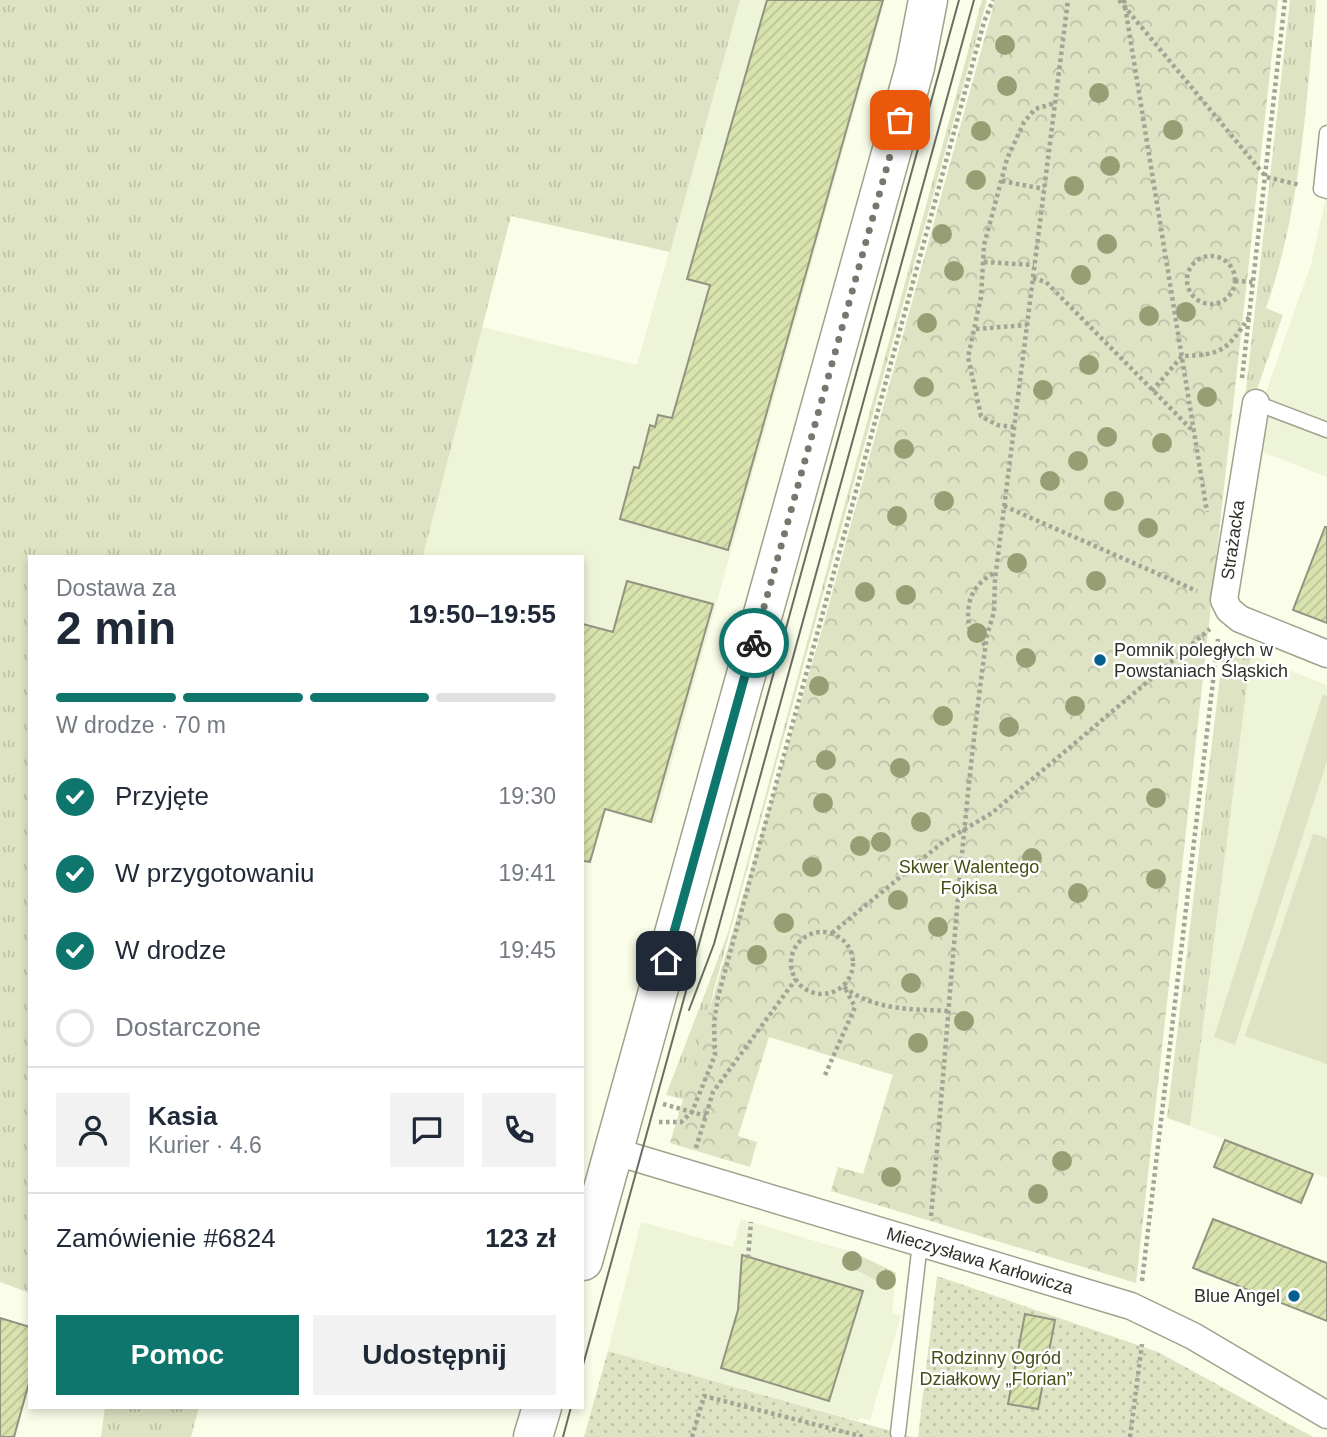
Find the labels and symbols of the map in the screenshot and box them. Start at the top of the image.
pin [870,90,930,150]
street label: Strażacka [1218,498,1249,581]
courier [719,608,789,678]
place label: Pomnik poległych w Powstaniach Śląskich [1114,640,1288,681]
marker: Pomnik poległych w Powstaniach Śląskich [1092,652,1108,668]
park label: Skwer Walentego Fojkisa [899,857,1039,898]
pin [636,931,696,991]
street label: Mieczysława Karłowicza [884,1223,1077,1298]
place label: Blue Angel [1194,1286,1280,1306]
marker: Blue Angel [1286,1288,1302,1304]
park label: Rodzinny Ogród Działkowy „Florian” [919,1348,1073,1389]

